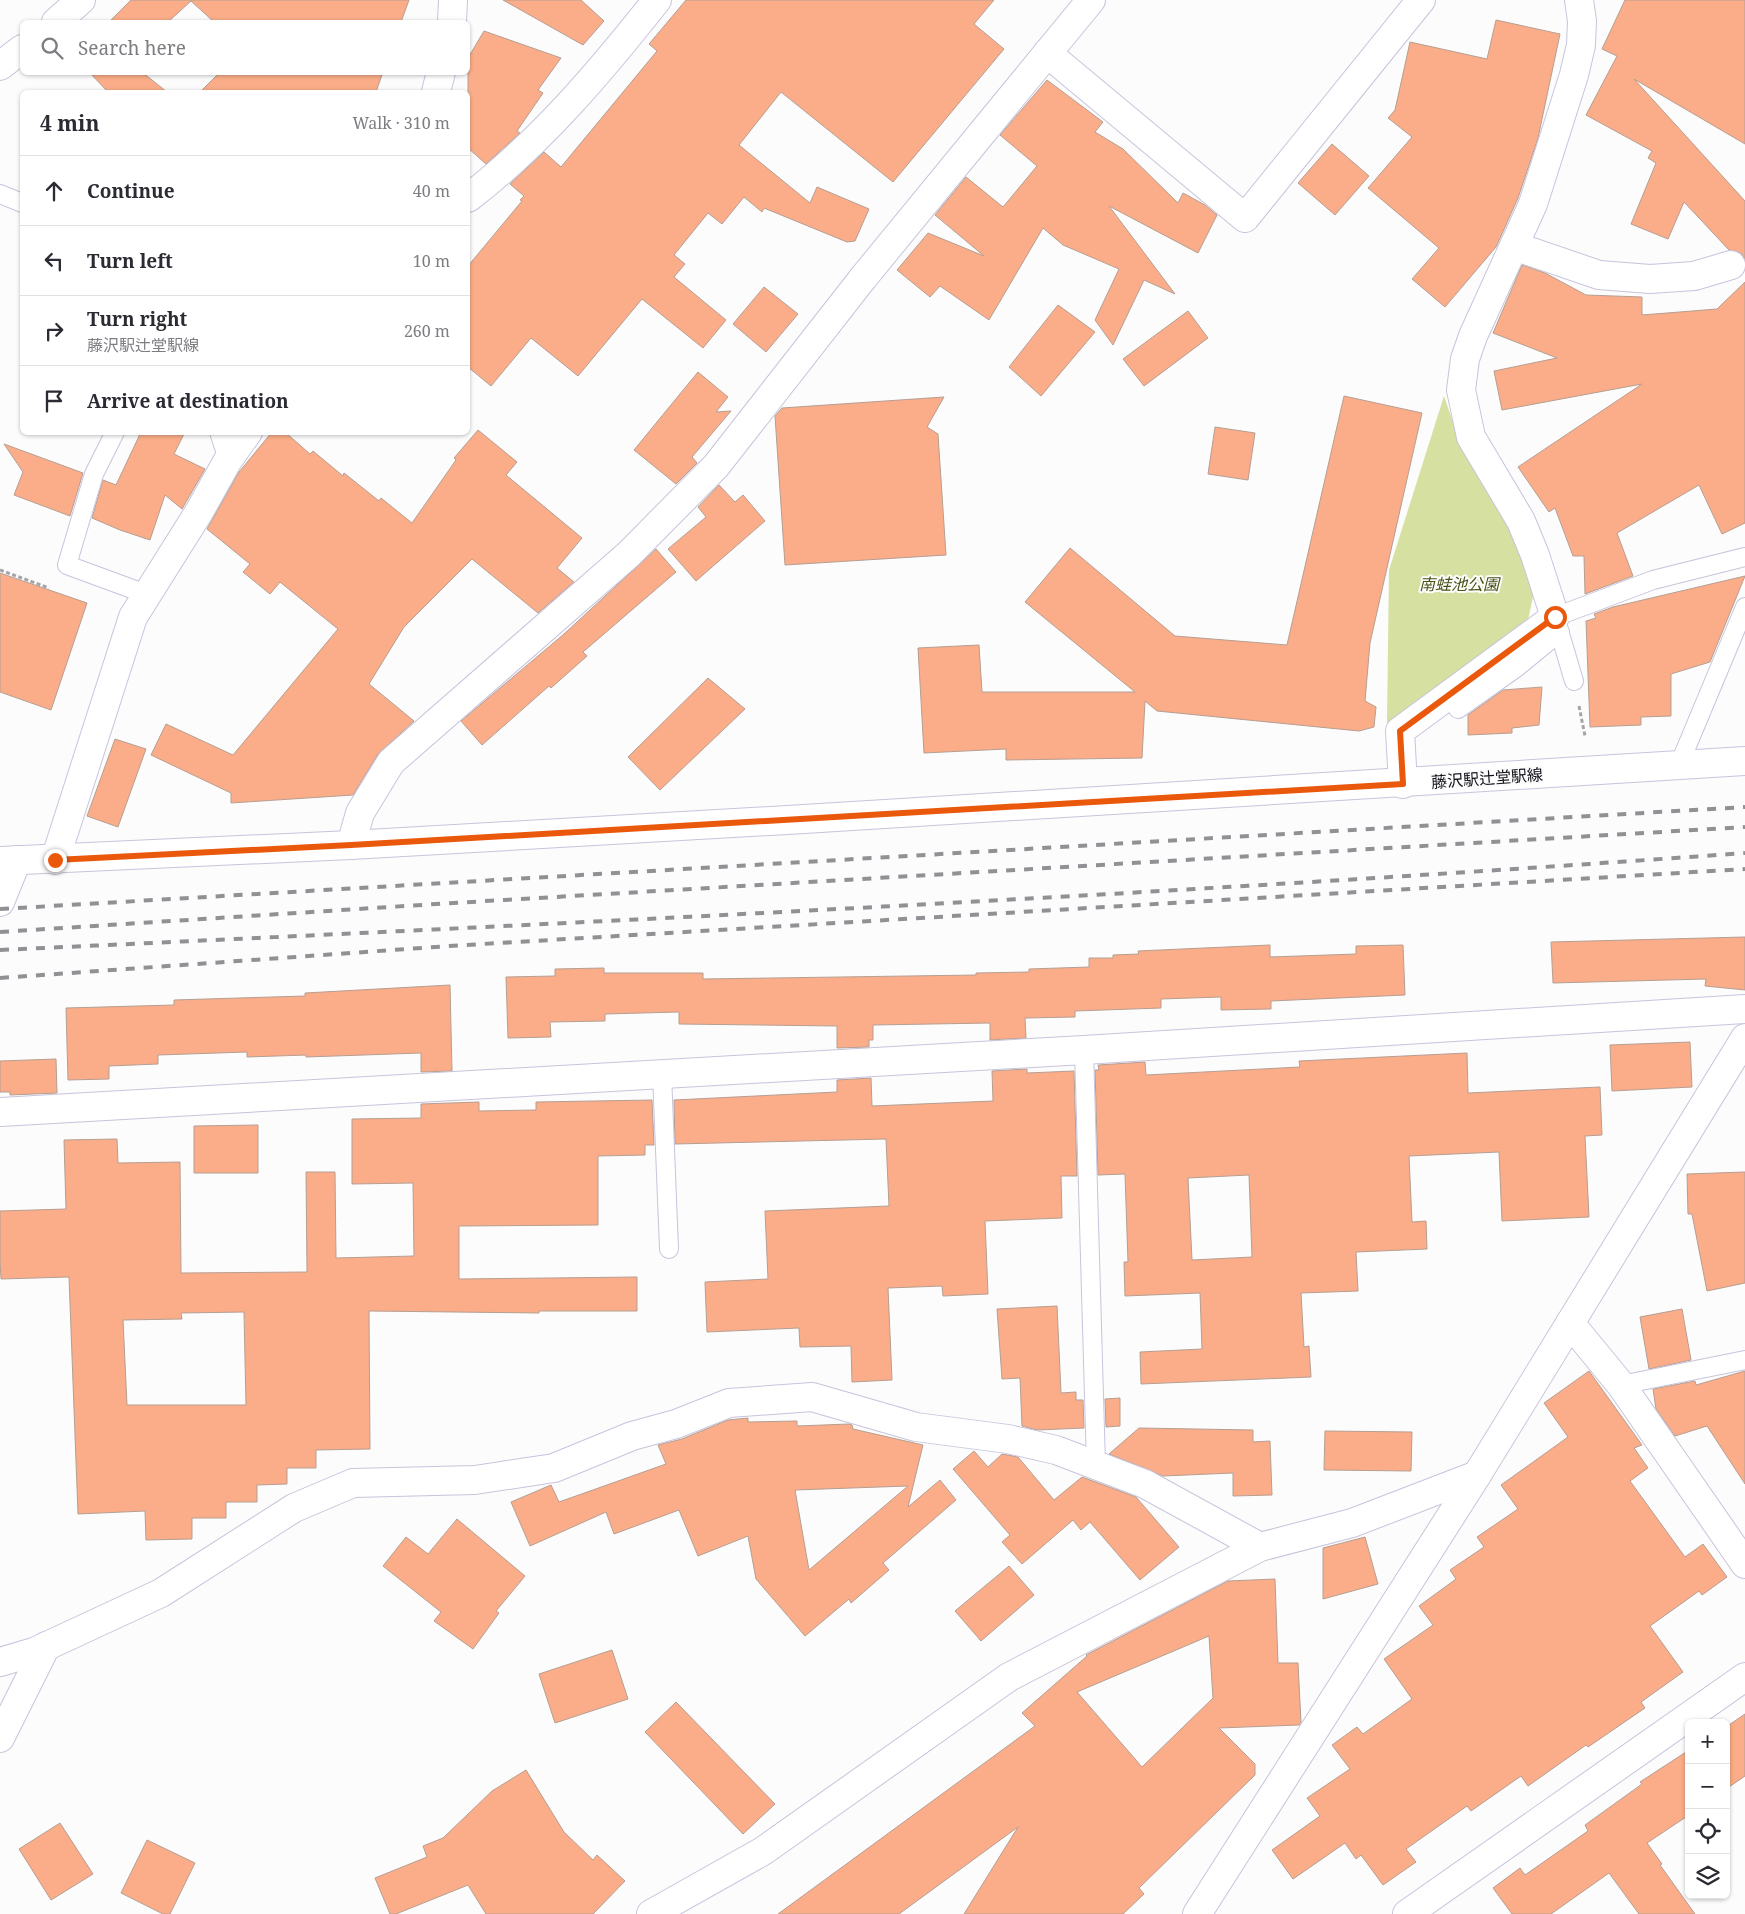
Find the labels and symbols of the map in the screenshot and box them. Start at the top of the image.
park label: 南蛙池公園 [1419,573,1501,595]
route start [1544,606,1567,629]
street label: 藤沢駅辻堂駅線 [1430,763,1544,793]
route end [44,849,67,872]

